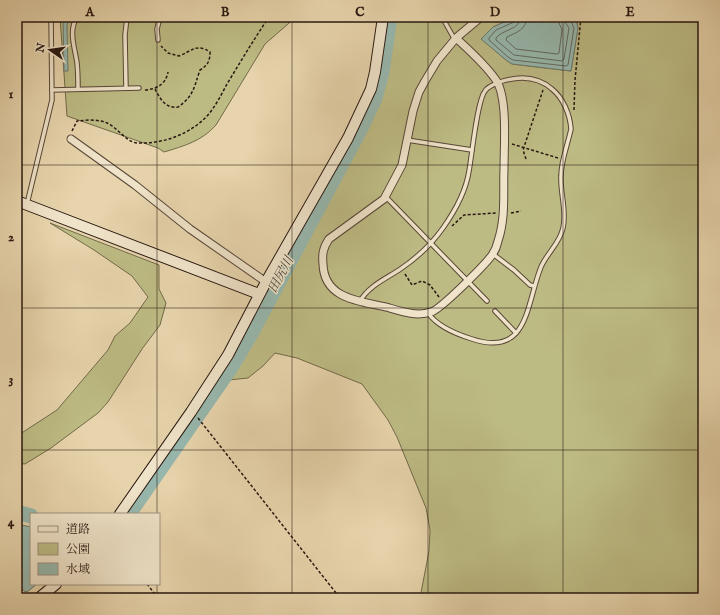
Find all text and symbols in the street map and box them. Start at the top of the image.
text: A [85,4,96,21]
text: B [221,4,230,21]
text: C [355,4,365,21]
text: D [490,4,501,21]
text: E [625,4,635,21]
north arrow [30,30,70,70]
text: N [33,41,49,55]
text: 1 [9,86,14,103]
text: 2 [8,229,14,246]
water label: 田尻川 [264,252,299,296]
text: 3 [9,371,14,388]
legend [30,513,160,585]
text: 4 [8,514,15,531]
text: 道路 [66,522,90,537]
text: 公園 [66,542,90,557]
text: 水域 [66,562,90,577]

